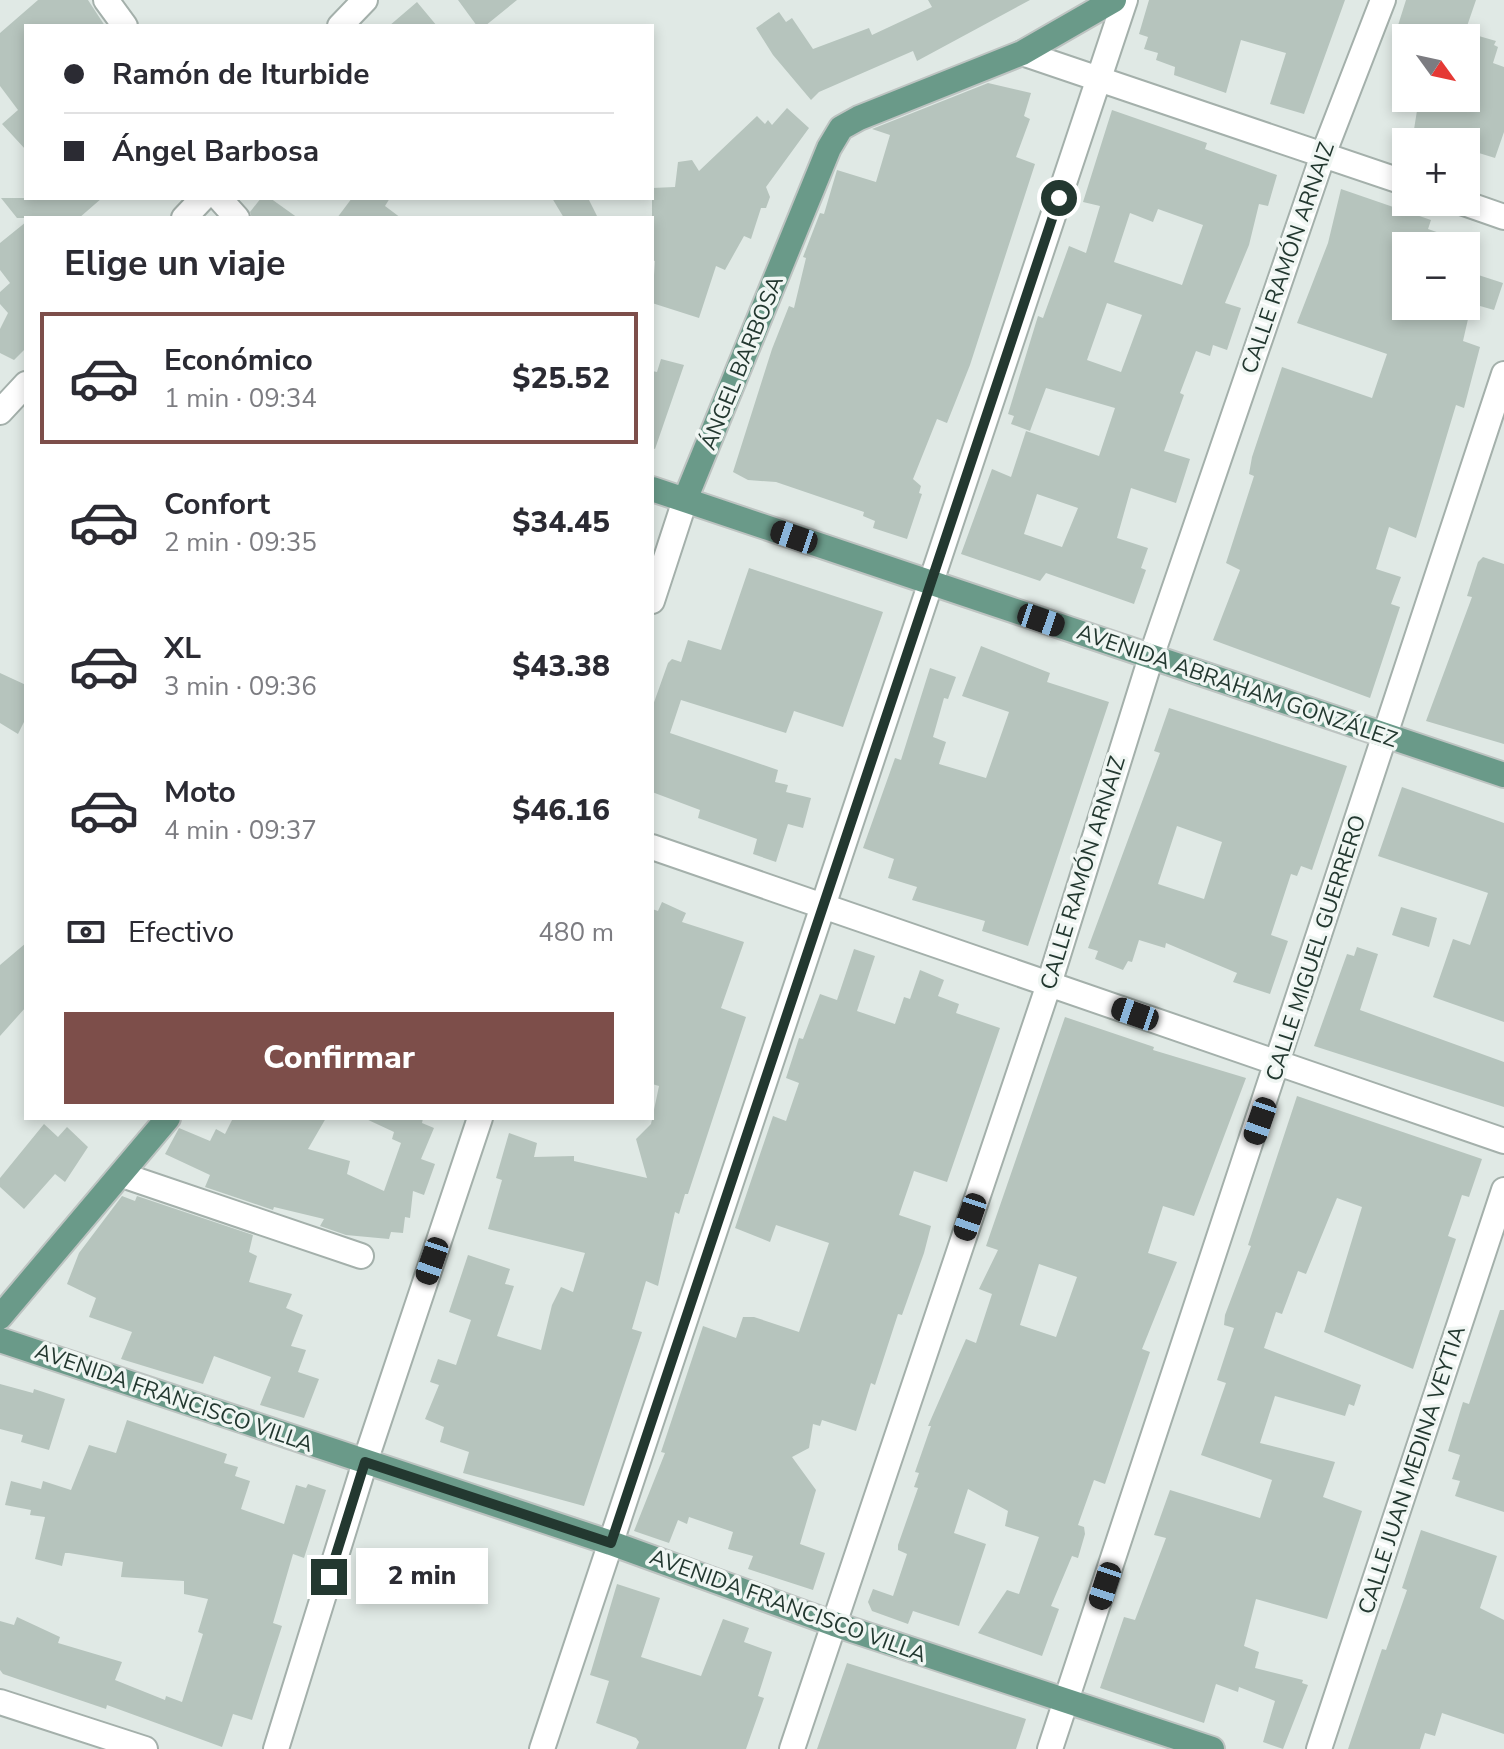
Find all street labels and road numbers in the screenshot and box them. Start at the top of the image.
street label: CALLE RAMÓN ARNAIZ [1234,138,1342,378]
street label: ÁNGEL BARBOSA [693,271,791,455]
street label: AVENIDA ABRAHAM GONZÁLEZ [1073,617,1401,755]
street label: CALLE RAMÓN ARNAIZ [1033,753,1133,993]
street label: CALLE MIGUEL GUERRERO [1259,811,1373,1085]
street label: CALLE JUAN MEDINA VEYTIA [1351,1322,1473,1618]
street label: AVENIDA FRANCISCO VILLA [31,1336,317,1460]
street label: AVENIDA FRANCISCO VILLA [645,1542,931,1670]

